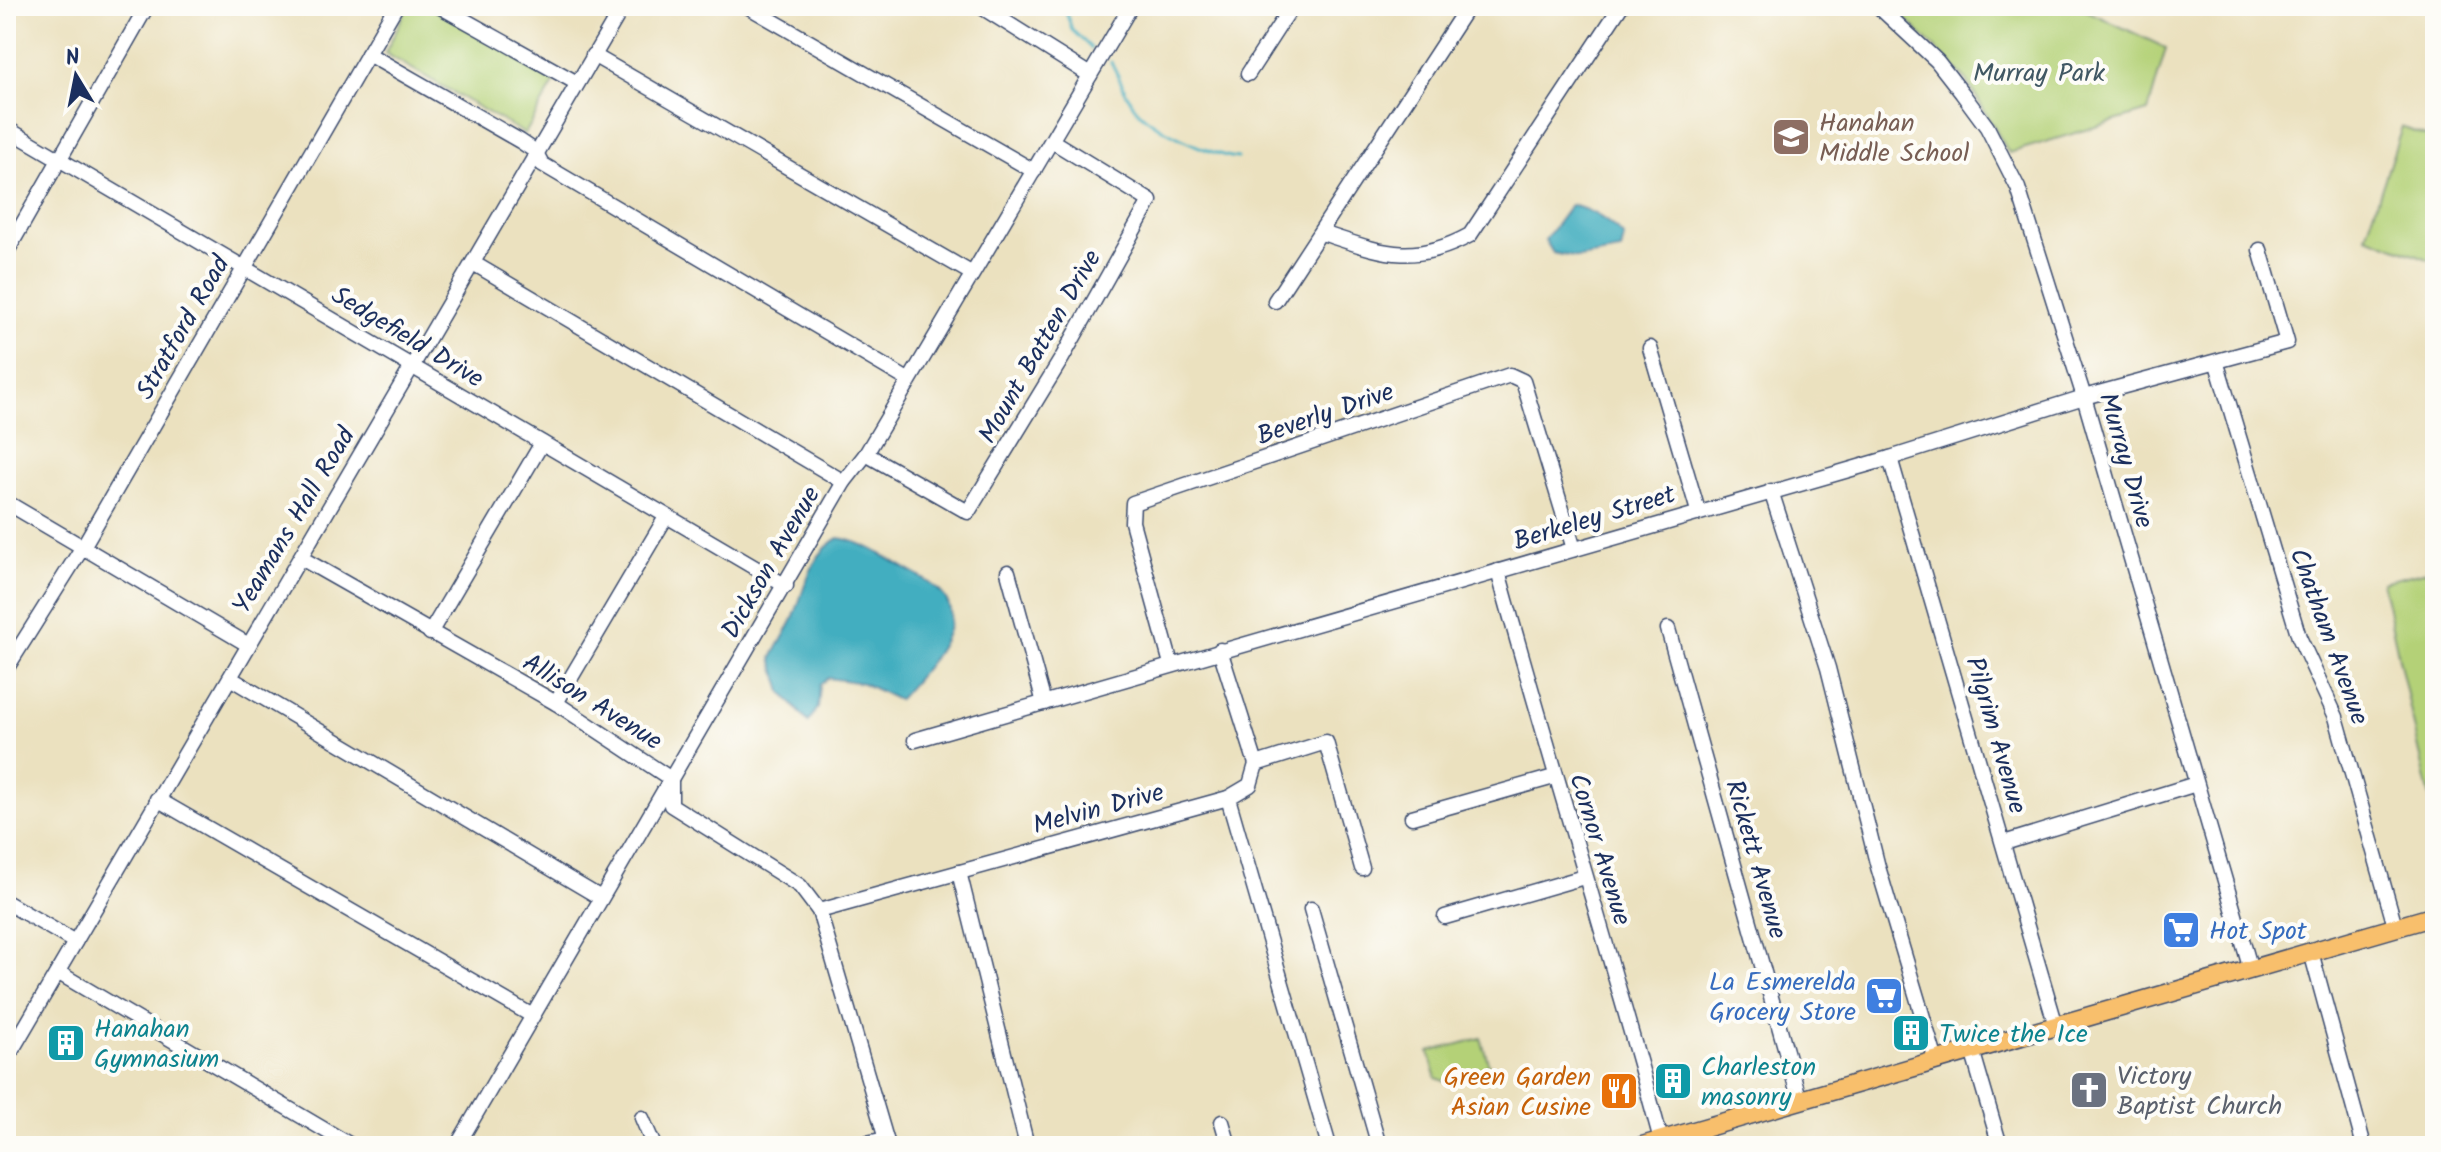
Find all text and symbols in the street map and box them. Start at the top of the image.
north arrow [36,36,116,116]
text: N [63,40,83,77]
park label: Murray Park [1973,53,2106,95]
place label: Hanahan Middle School [1819,103,1969,175]
school or university icon: Hanahan Middle School [1770,116,1812,158]
street label: Mount Batten Drive [968,242,1114,452]
street label: Stratford Road [125,247,243,408]
street label: Sedgefield Drive [322,275,492,400]
street label: Beverly Drive [1251,372,1400,458]
street label: Murray Drive [2086,388,2165,534]
street label: Yeamans Hall Road [222,418,368,623]
street label: Berkeley Street [1508,474,1682,563]
street label: Dickson Avenue [711,478,833,647]
street label: Chatham Avenue [2277,542,2380,731]
street label: Allison Avenue [514,643,670,763]
street label: Pilgrim Avenue [1953,652,2038,819]
street label: Cornor Avenue [1556,768,1642,931]
street label: Melvin Drive [1028,772,1169,848]
street label: Rickett Avenue [1712,775,1798,944]
supermarket icon: Hot Spot [2160,909,2202,951]
place label: Hot Spot [2209,911,2308,953]
place label: La Esmerelda Grocery Store [1709,962,1856,1034]
supermarket icon: La Esmerelda Grocery Store [1863,975,1905,1017]
place label: Hanahan Gymnasium [94,1009,219,1081]
building icon: Twice the Ice [1890,1012,1932,1054]
place label: Twice the Ice [1939,1014,2088,1056]
building icon: Hanahan Gymnasium [45,1022,87,1064]
place label: Charleston masonry [1701,1047,1816,1119]
place label: Victory Baptist Church [2117,1056,2282,1128]
place label: Green Garden Asian Cusine [1444,1057,1591,1129]
building icon: Charleston masonry [1652,1060,1694,1102]
church icon: Victory Baptist Church [2068,1069,2110,1111]
restaurant icon: Green Garden Asian Cusine [1598,1070,1640,1112]

